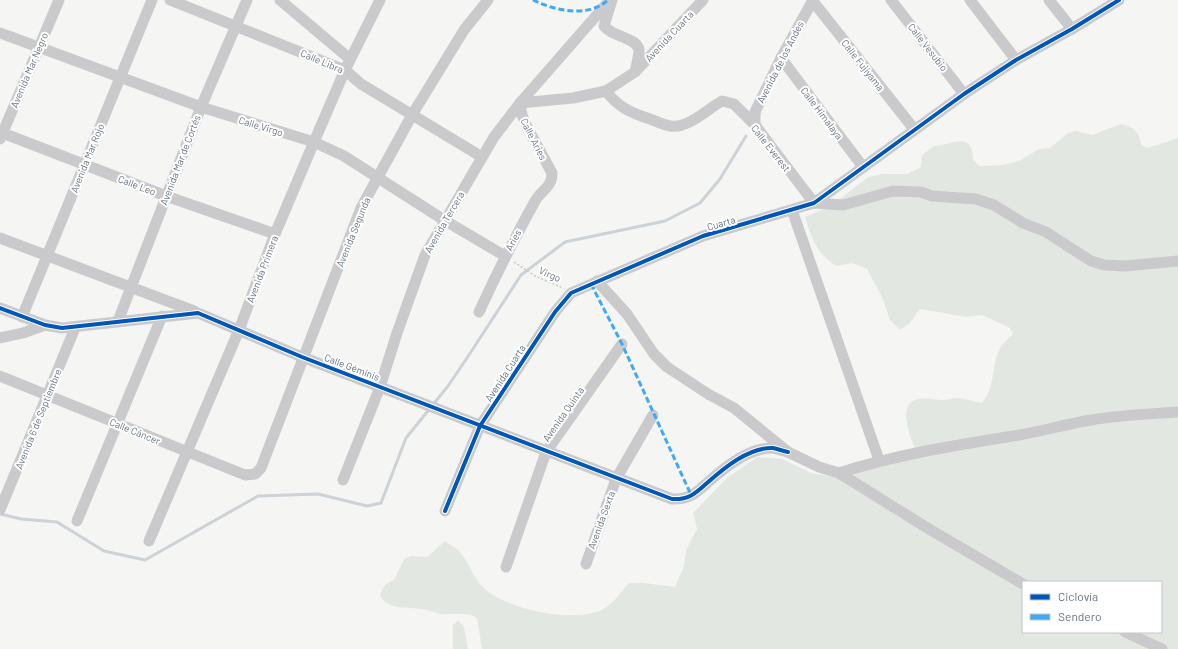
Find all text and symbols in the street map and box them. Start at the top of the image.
street label: Avenida Cuarta [642,8,696,64]
street label: Avenida de los Andes [754,19,806,105]
street label: Calle Vesubio [906,21,950,73]
street label: Avenida Mar Negro [8,31,50,109]
street label: Calle Fujiyama [839,37,887,93]
street label: Calle Libra [299,47,345,75]
street label: Calle Himalaya [798,84,846,142]
street label: Avenida Mar de Cortés [157,113,203,207]
street label: Calle Virgo [237,114,285,138]
street label: Calle Aries [518,116,550,162]
street label: Avenida Mar Rojo [68,122,106,194]
street label: Calle Everest [749,122,793,174]
street label: Calle Leo [116,172,158,198]
street label: Avenida Tercera [421,189,467,255]
street label: Avenida Segunda [334,195,372,269]
street label: Cuarta [705,213,737,233]
street label: Aries [502,227,524,253]
street label: Avenida Primera [244,234,280,304]
street label: Virgo [537,264,563,284]
street label: Avenida Cuarta [482,342,528,404]
street label: Calle Géminis [323,351,381,383]
street label: Avenida 6 de Septiembre [12,367,64,471]
street label: Avenida Quinta [540,384,586,444]
street label: Calle Cáncer [108,415,162,447]
street label: Avenida Sexta [585,489,617,551]
legend [1022,581,1162,633]
text: Ciclovía [1058,589,1098,603]
text: Sendero [1058,609,1102,623]

